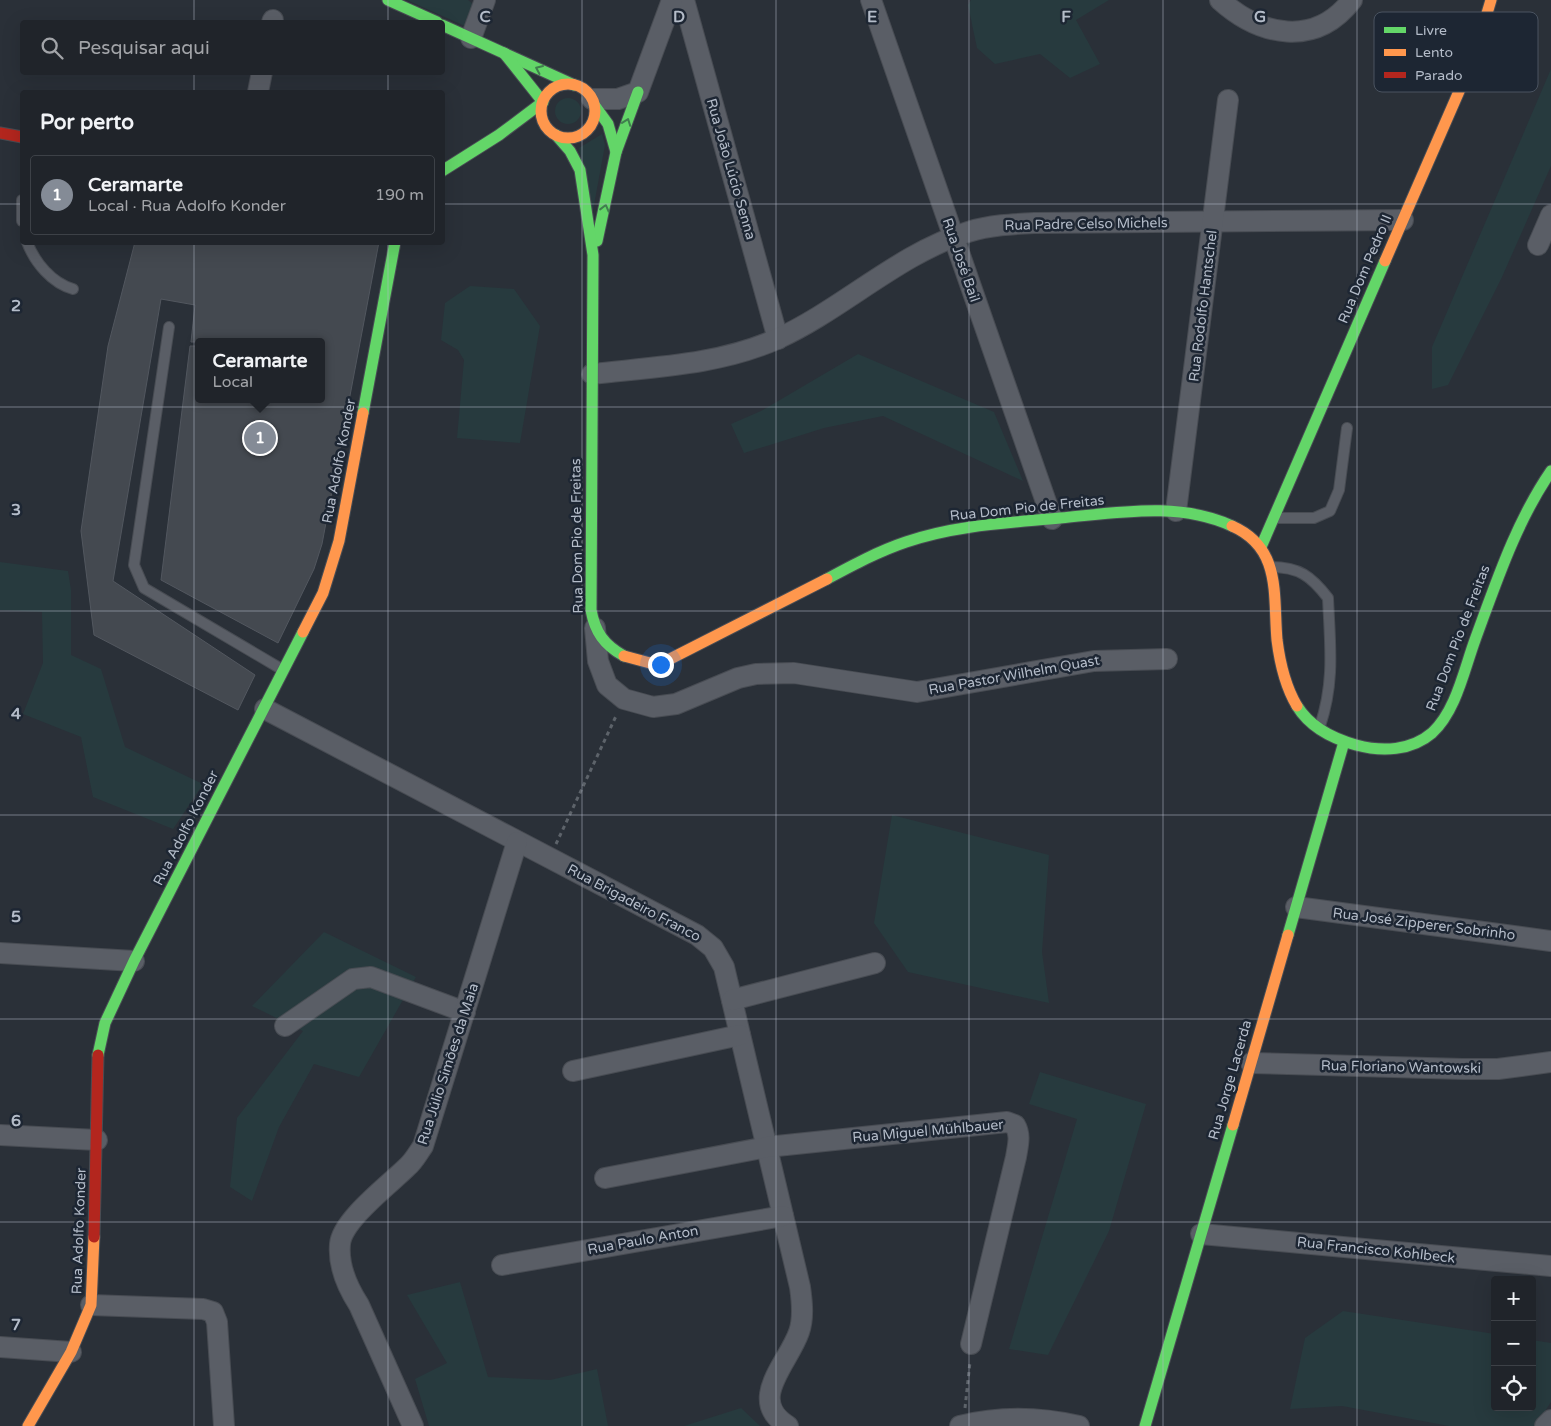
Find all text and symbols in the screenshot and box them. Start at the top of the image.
text: C [479,7,491,27]
text: D [673,7,685,27]
text: E [867,7,877,27]
text: F [1061,7,1071,27]
text: G [1254,7,1266,27]
legend [1374,12,1538,92]
search box [20,20,445,75]
text: Livre [1415,22,1447,39]
icon: search [38,34,66,62]
text: Pesquisar aqui [78,37,210,59]
text: Lento [1415,44,1453,61]
one-way arrow [535,65,544,76]
text: Parado [1415,67,1463,84]
street label: Rua João Lúcio Senna [703,96,759,242]
text: Por perto [40,110,134,135]
one-way arrow [621,118,631,127]
text: Ceramarte [88,174,183,196]
text: 1 [52,185,62,205]
text: 190 m [375,185,424,205]
text: Local · Rua Adolfo Konder [88,196,286,216]
one-way arrow [599,203,610,212]
street label: Rua Dom Pedro II [1334,212,1396,326]
street label: Rua Padre Celso Michels [1004,214,1168,234]
street label: Rua José Bail [939,216,983,304]
street label: Rua Rodolfo Hantschel [1185,229,1221,383]
text: 2 [11,296,21,316]
popup [195,338,325,403]
text: Ceramarte [213,350,307,372]
text: Local [213,372,253,392]
street label: Rua Adolfo Konder [319,397,360,525]
pin: 1 [244,419,276,457]
street label: Rua Dom Pio de Freitas [567,458,587,614]
street label: Rua Dom Pio de Freitas [949,491,1105,525]
text: 3 [11,500,21,520]
street label: Rua Dom Pio de Freitas [1422,562,1494,714]
street label: Rua Pastor Wilhelm Quast [927,651,1102,698]
your location [648,652,674,678]
text: 4 [11,704,21,724]
street label: Rua Adolfo Konder [150,767,223,888]
street label: Rua Brigadeiro Franco [564,861,704,945]
street label: Rua José Zipperer Sobrinho [1332,904,1516,944]
text: 5 [11,907,21,927]
street label: Rua Júlio Simões da Maia [414,981,482,1147]
street label: Rua Jorge Lacerda [1205,1018,1255,1142]
street label: Rua Floriano Wantowski [1321,1057,1481,1077]
text: 6 [11,1111,21,1131]
street label: Rua Miguel Mühlbauer [852,1116,1005,1146]
street label: Rua Adolfo Konder [68,1167,90,1295]
street label: Rua Paulo Anton [586,1222,700,1258]
street label: Rua Francisco Kohlbeck [1296,1233,1456,1267]
map controls [1491,1276,1536,1411]
button: + [1491,1276,1536,1321]
text: 7 [11,1315,21,1335]
button: − [1491,1321,1536,1366]
button: locate [1491,1366,1536,1411]

